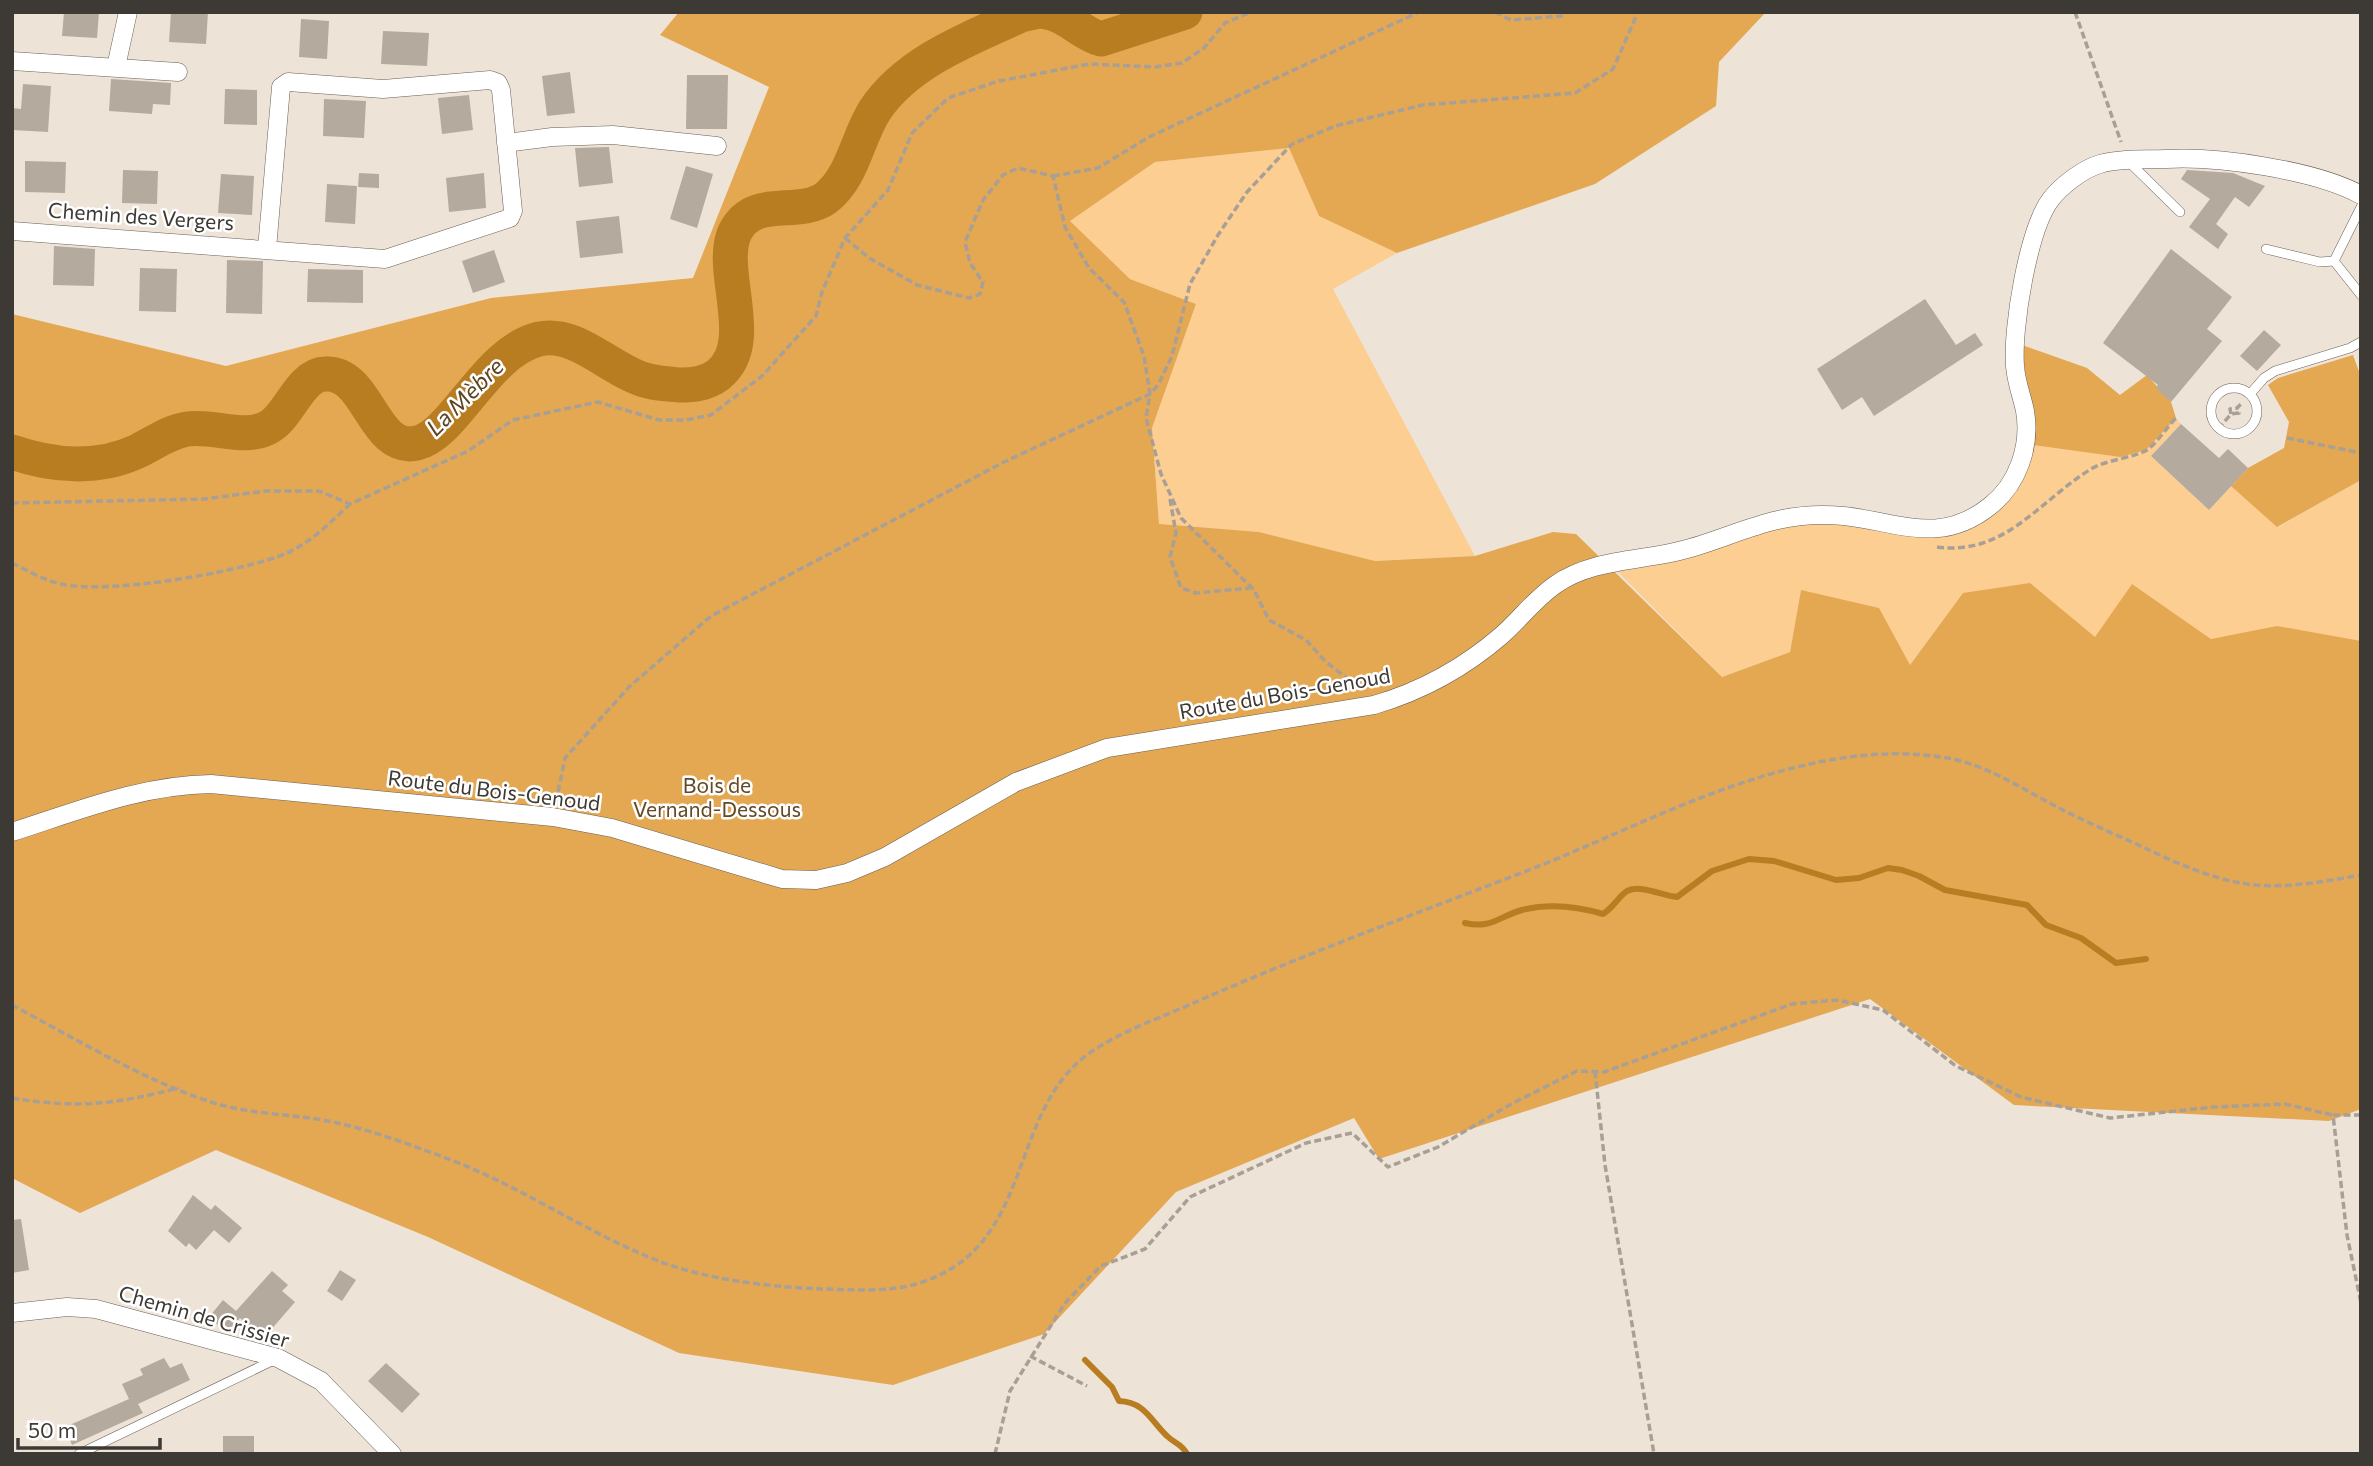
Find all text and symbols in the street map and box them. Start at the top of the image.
street label: Chemin des Vergers [47,197,235,234]
water label: La Mèbre [420,352,509,441]
street label: Route du Bois-Genoud [1177,662,1392,723]
street label: Route du Bois-Genoud [386,764,602,815]
park label: Bois de Vernand-Dessous [633,772,801,821]
street label: Chemin de Crissier [116,1279,293,1352]
scale bar [18,1406,159,1450]
text: 50 m [28,1417,76,1442]

